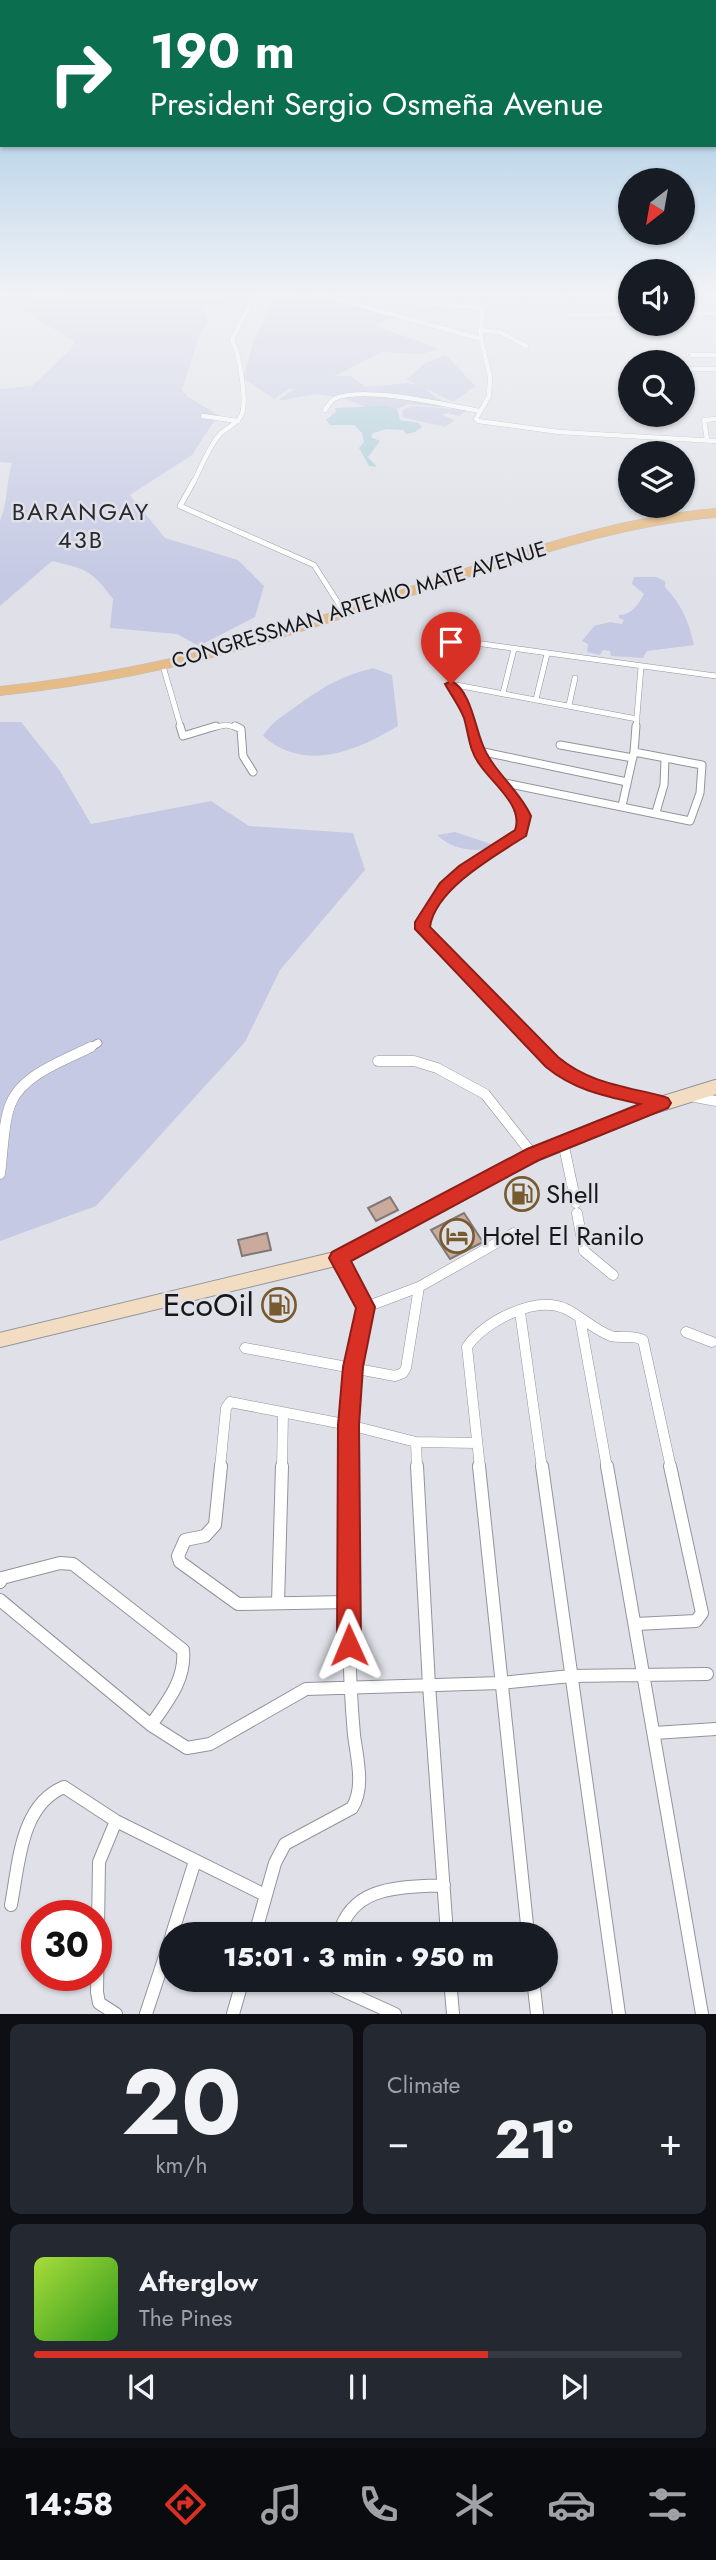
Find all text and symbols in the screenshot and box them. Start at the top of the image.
text: 190 m [150,16,295,86]
icon: right [35,28,126,119]
text: President Sergio Osmeña Avenue [150,81,603,127]
north arrow [618,168,695,245]
map controls [618,168,695,518]
button: sound [618,259,695,336]
button: search [618,350,695,427]
button: layers [618,441,695,518]
district label: BARANGAY 43B [12,494,150,557]
street label: CONGRESSMAN ARTEMIO MATE AVENUE [168,534,550,676]
pin [421,612,481,684]
icon: arrive [432,623,470,661]
fuel station icon: Shell [503,1175,541,1213]
place label: Shell [546,1175,599,1213]
hotel icon: Hotel El Ranilo [438,1217,476,1255]
place label: Hotel El Ranilo [482,1217,644,1255]
place label: EcoOil [163,1282,254,1328]
fuel station icon: EcoOil [260,1286,298,1324]
position arrow [312,1608,386,1682]
speed limit sign: 30 [21,1900,112,1991]
text: 15:01 · 3 min · 950 m [223,1938,494,1976]
text: 20 [122,2037,241,2168]
text: Climate [387,2068,460,2102]
text: 21° [495,2102,573,2178]
text: − [387,2114,409,2169]
text: + [659,2114,682,2169]
text: km/h [156,2148,207,2182]
text: Afterglow [139,2263,258,2301]
text: The Pines [139,2301,232,2335]
icon: previous [123,2368,161,2406]
icon: pause [339,2368,377,2406]
icon: next [555,2368,593,2406]
icon: directions [161,2480,210,2529]
icon: music [257,2480,306,2529]
icon: phone [354,2480,403,2529]
icon: climate [450,2480,499,2529]
icon: car [547,2480,596,2529]
icon: filters [643,2480,692,2529]
text: 14:58 [24,2481,113,2527]

